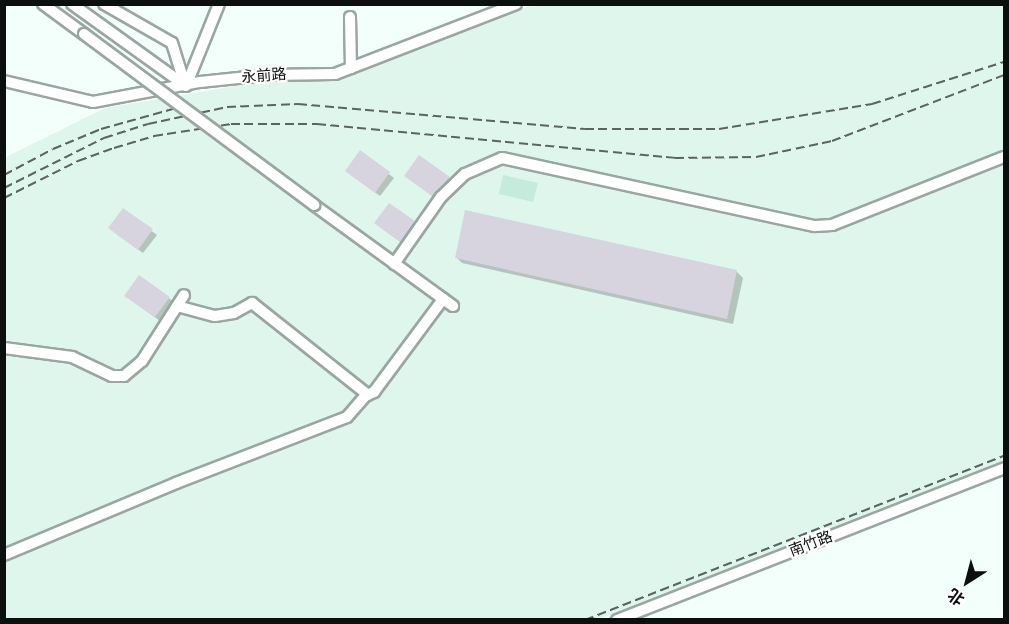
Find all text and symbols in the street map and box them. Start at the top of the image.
street label: 永前路 [241,65,287,87]
street label: 南竹路 [787,528,835,560]
north arrow [937,552,997,612]
text: 北 [945,585,968,609]

